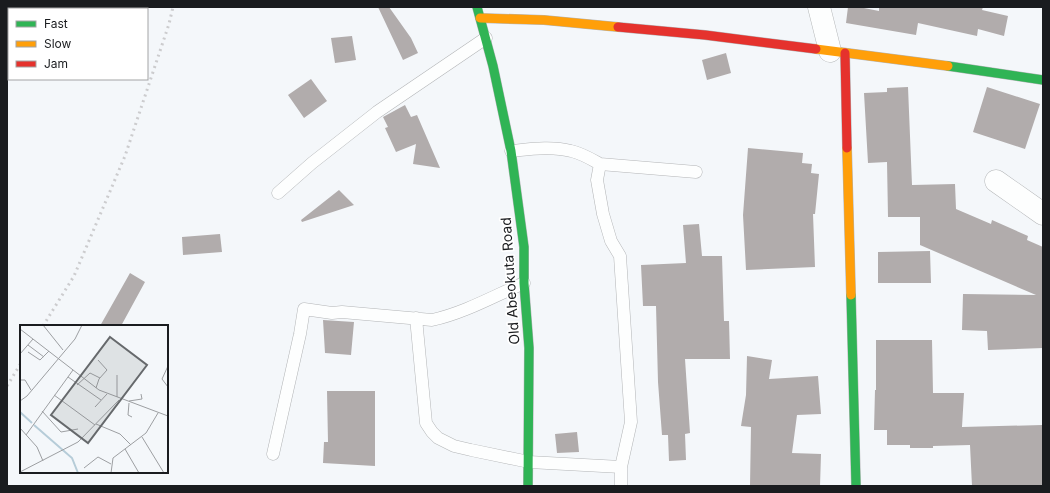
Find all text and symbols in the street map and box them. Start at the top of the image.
legend [8,8,148,80]
text: Fast [44,16,68,31]
text: Slow [44,36,72,51]
text: Jam [44,56,68,71]
street label: Old Abeokuta Road [497,217,522,345]
inset map [20,325,168,473]

